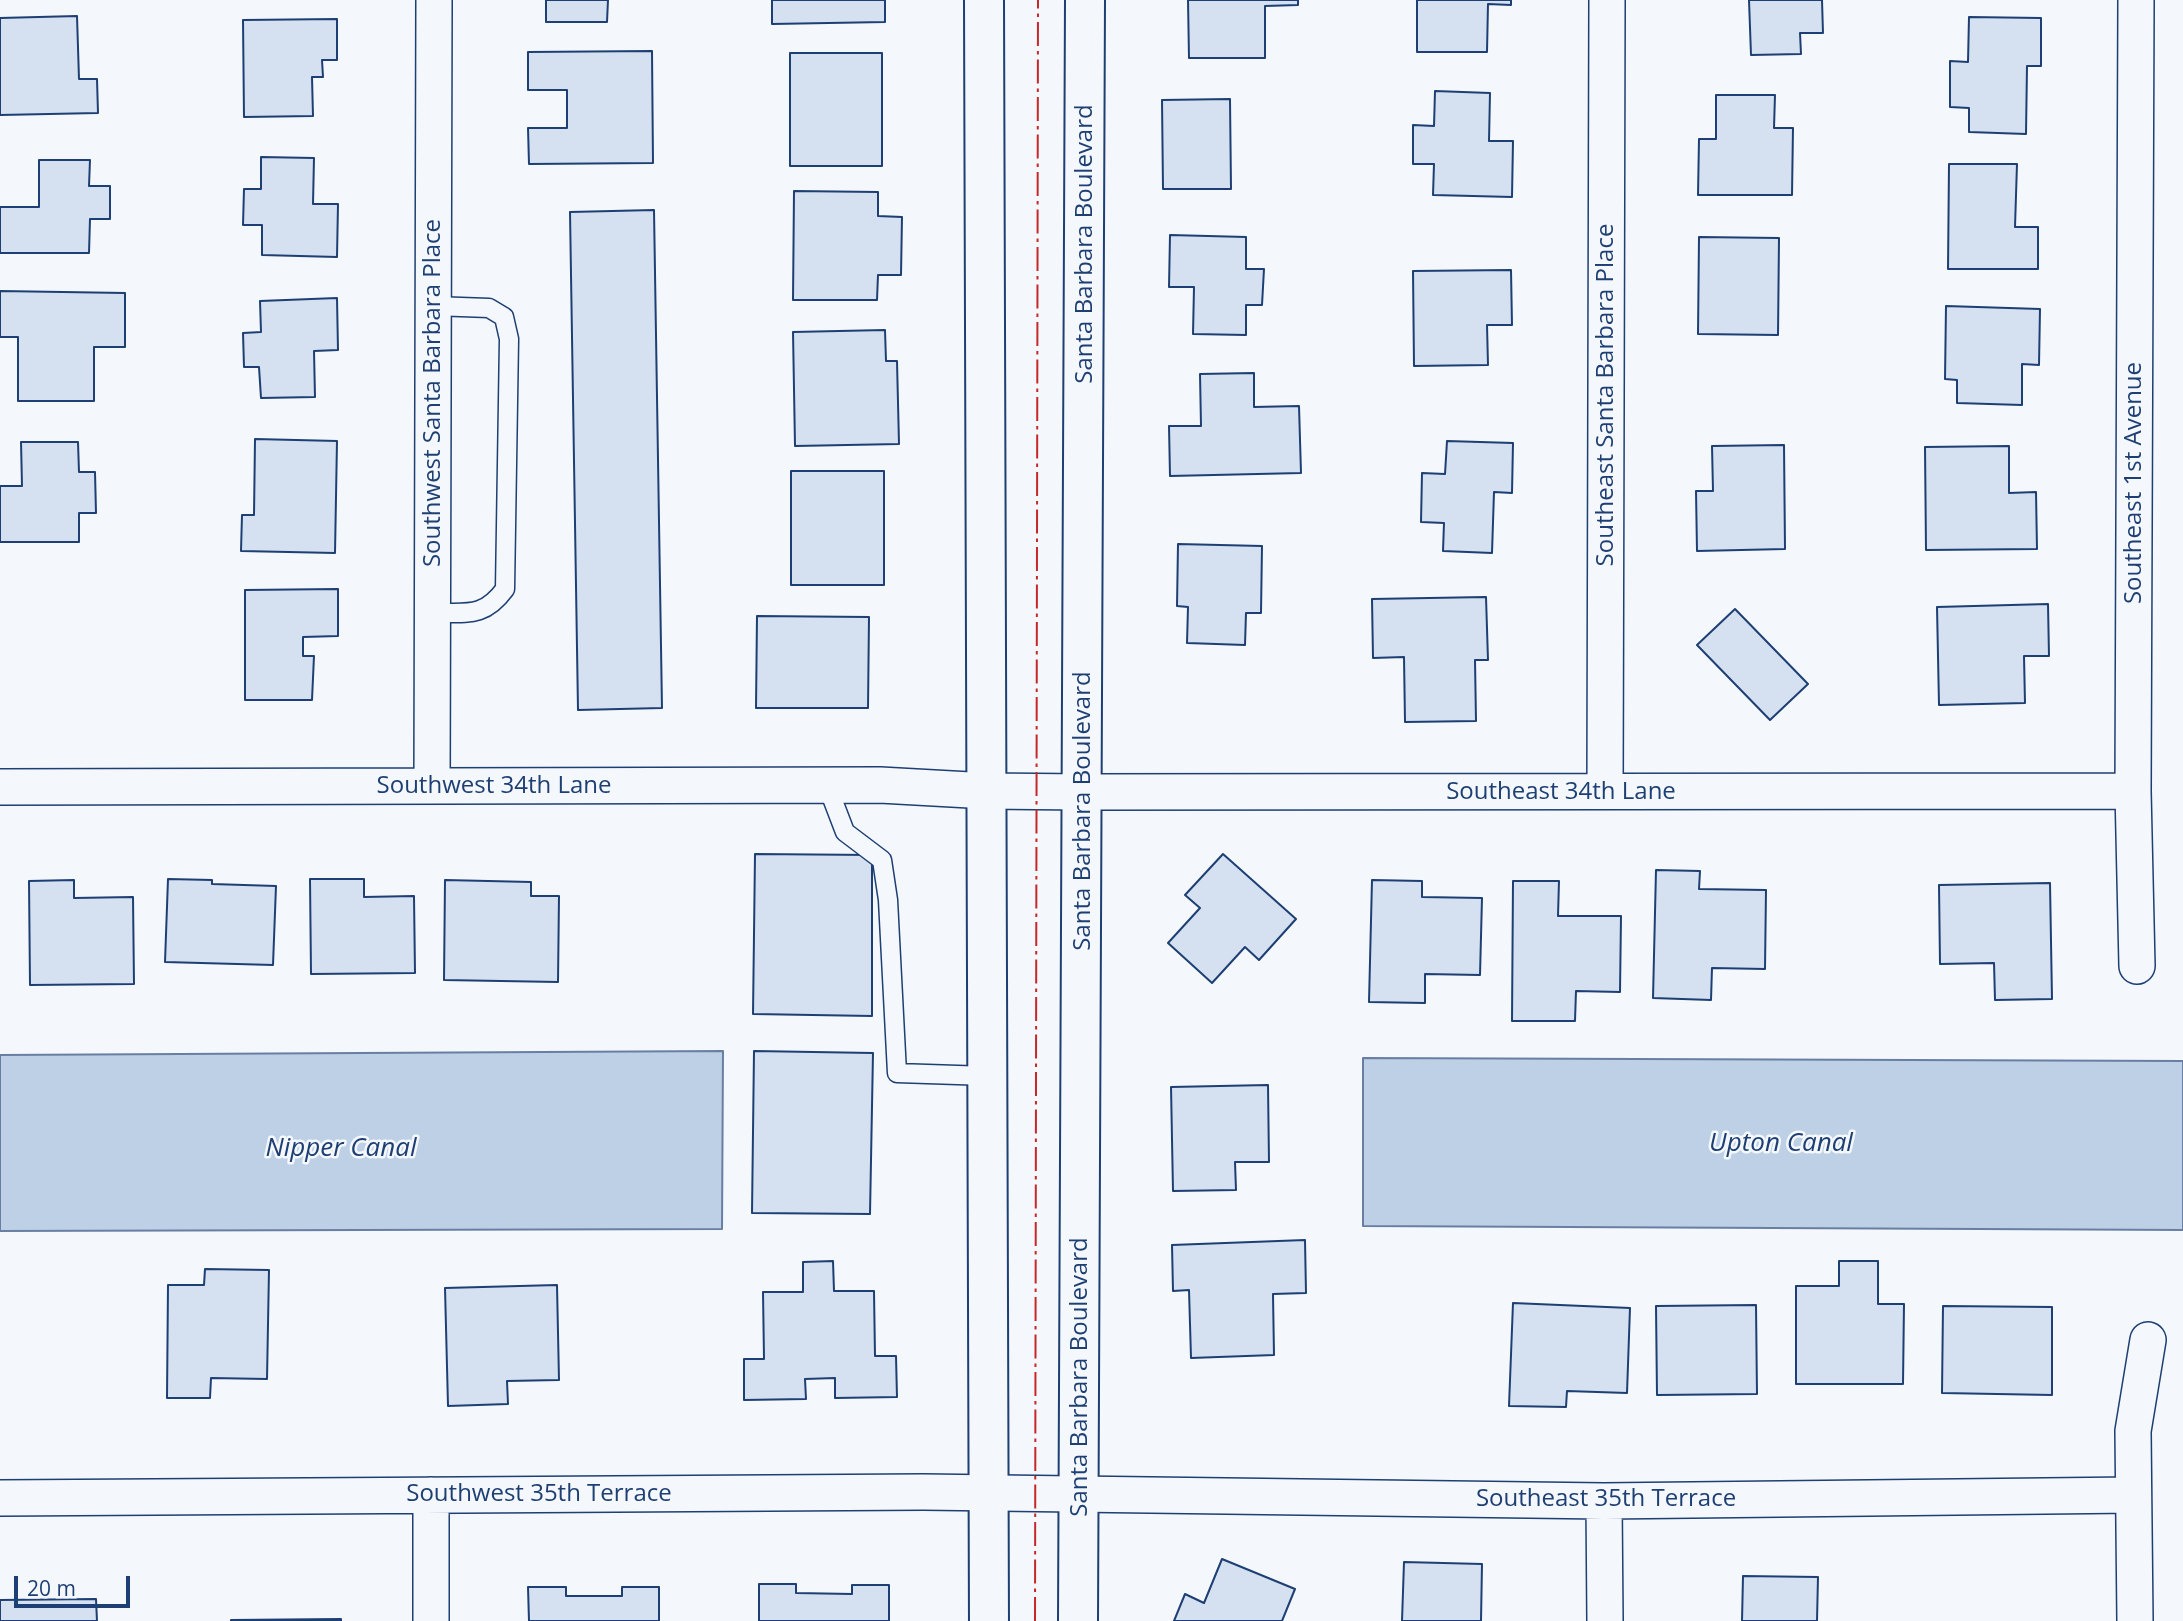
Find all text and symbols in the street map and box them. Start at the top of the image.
street label: Santa Barbara Boulevard [1071,104,1099,384]
street label: Southwest Santa Barbara Place [419,219,447,567]
street label: Southeast Santa Barbara Place [1592,224,1620,566]
street label: Southeast 1st Avenue [2120,362,2148,604]
street label: Santa Barbara Boulevard [1069,671,1097,951]
street label: Southwest 34th Lane [377,772,611,800]
street label: Southeast 34th Lane [1446,778,1676,806]
water label: Upton Canal [1709,1128,1853,1160]
water label: Nipper Canal [265,1133,417,1165]
street label: Santa Barbara Boulevard [1066,1237,1094,1517]
street label: Southwest 35th Terrace [406,1480,672,1508]
street label: Southeast 35th Terrace [1476,1485,1736,1513]
scale bar [18,1562,133,1606]
text: 20 m [27,1574,76,1602]

